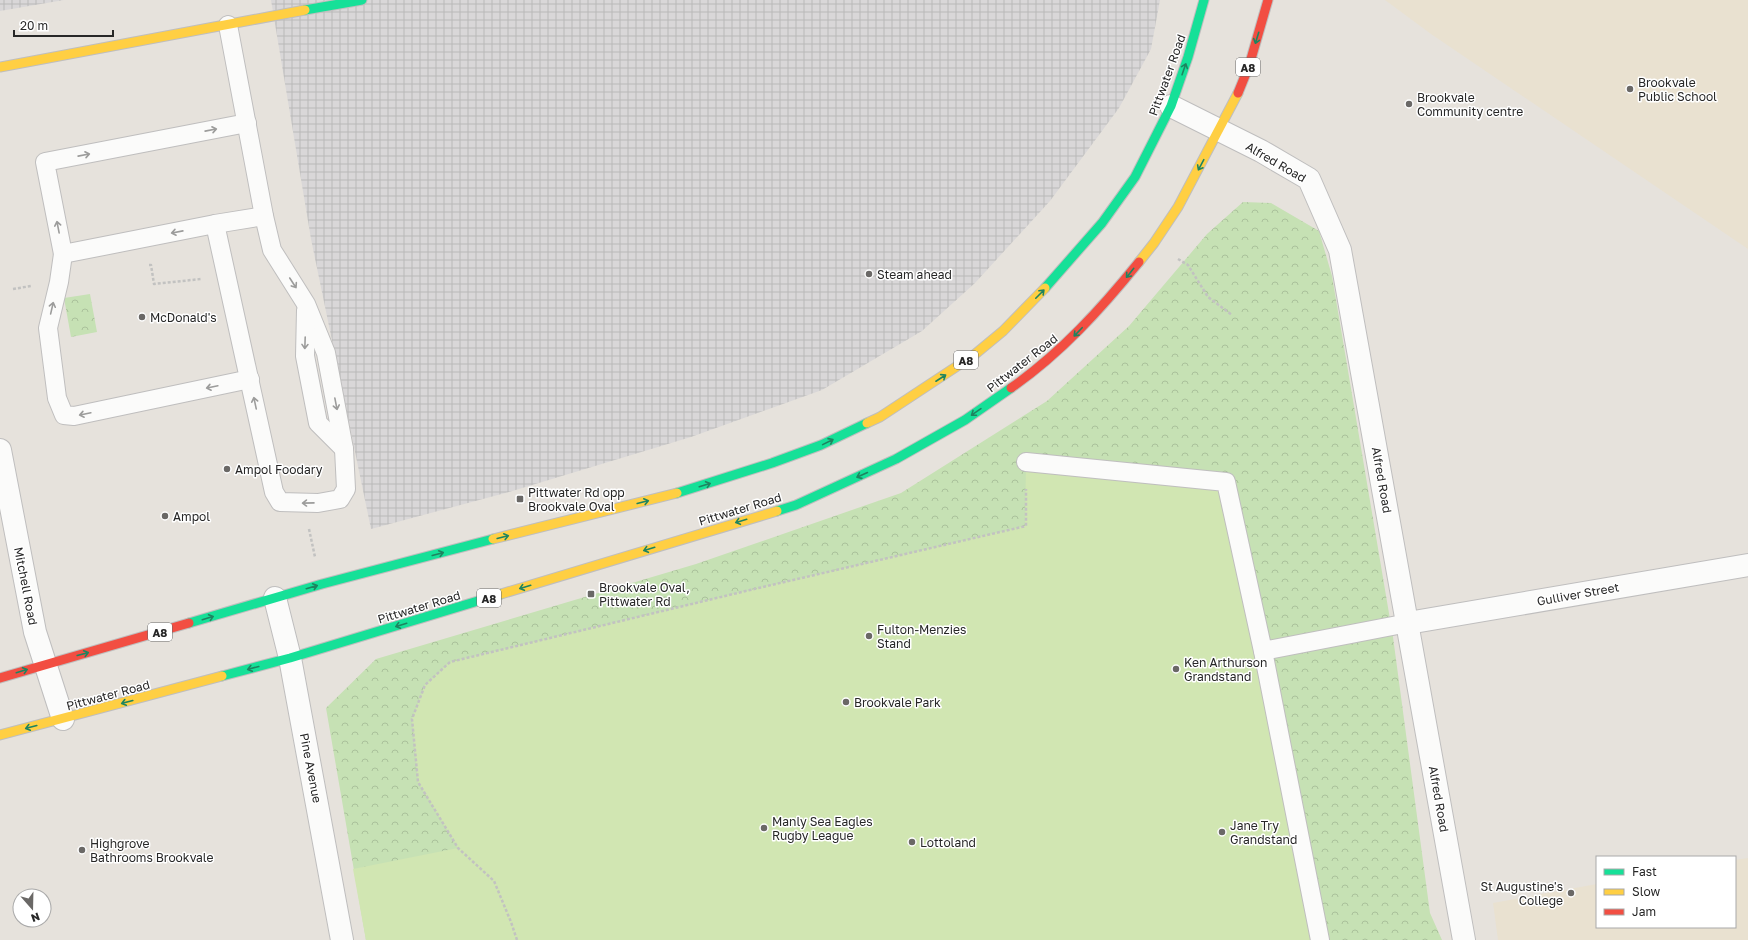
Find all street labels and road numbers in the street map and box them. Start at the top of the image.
street label: Pittwater Road [1145,32,1189,118]
road number: A8 [1236,58,1260,76]
street label: Alfred Road [1243,139,1309,185]
street label: Pittwater Road [984,331,1060,395]
road number: A8 [954,351,978,369]
street label: Alfred Road [1369,446,1395,514]
street label: Pittwater Road [697,489,783,529]
street label: Mitchell Road [11,546,41,626]
street label: Gulliver Street [1536,579,1620,609]
street label: Pittwater Road [376,587,462,627]
road number: A8 [477,589,501,607]
road number: A8 [148,623,172,641]
street label: Pittwater Road [65,677,151,713]
street label: Pine Avenue [297,732,325,804]
street label: Alfred Road [1426,765,1452,833]

